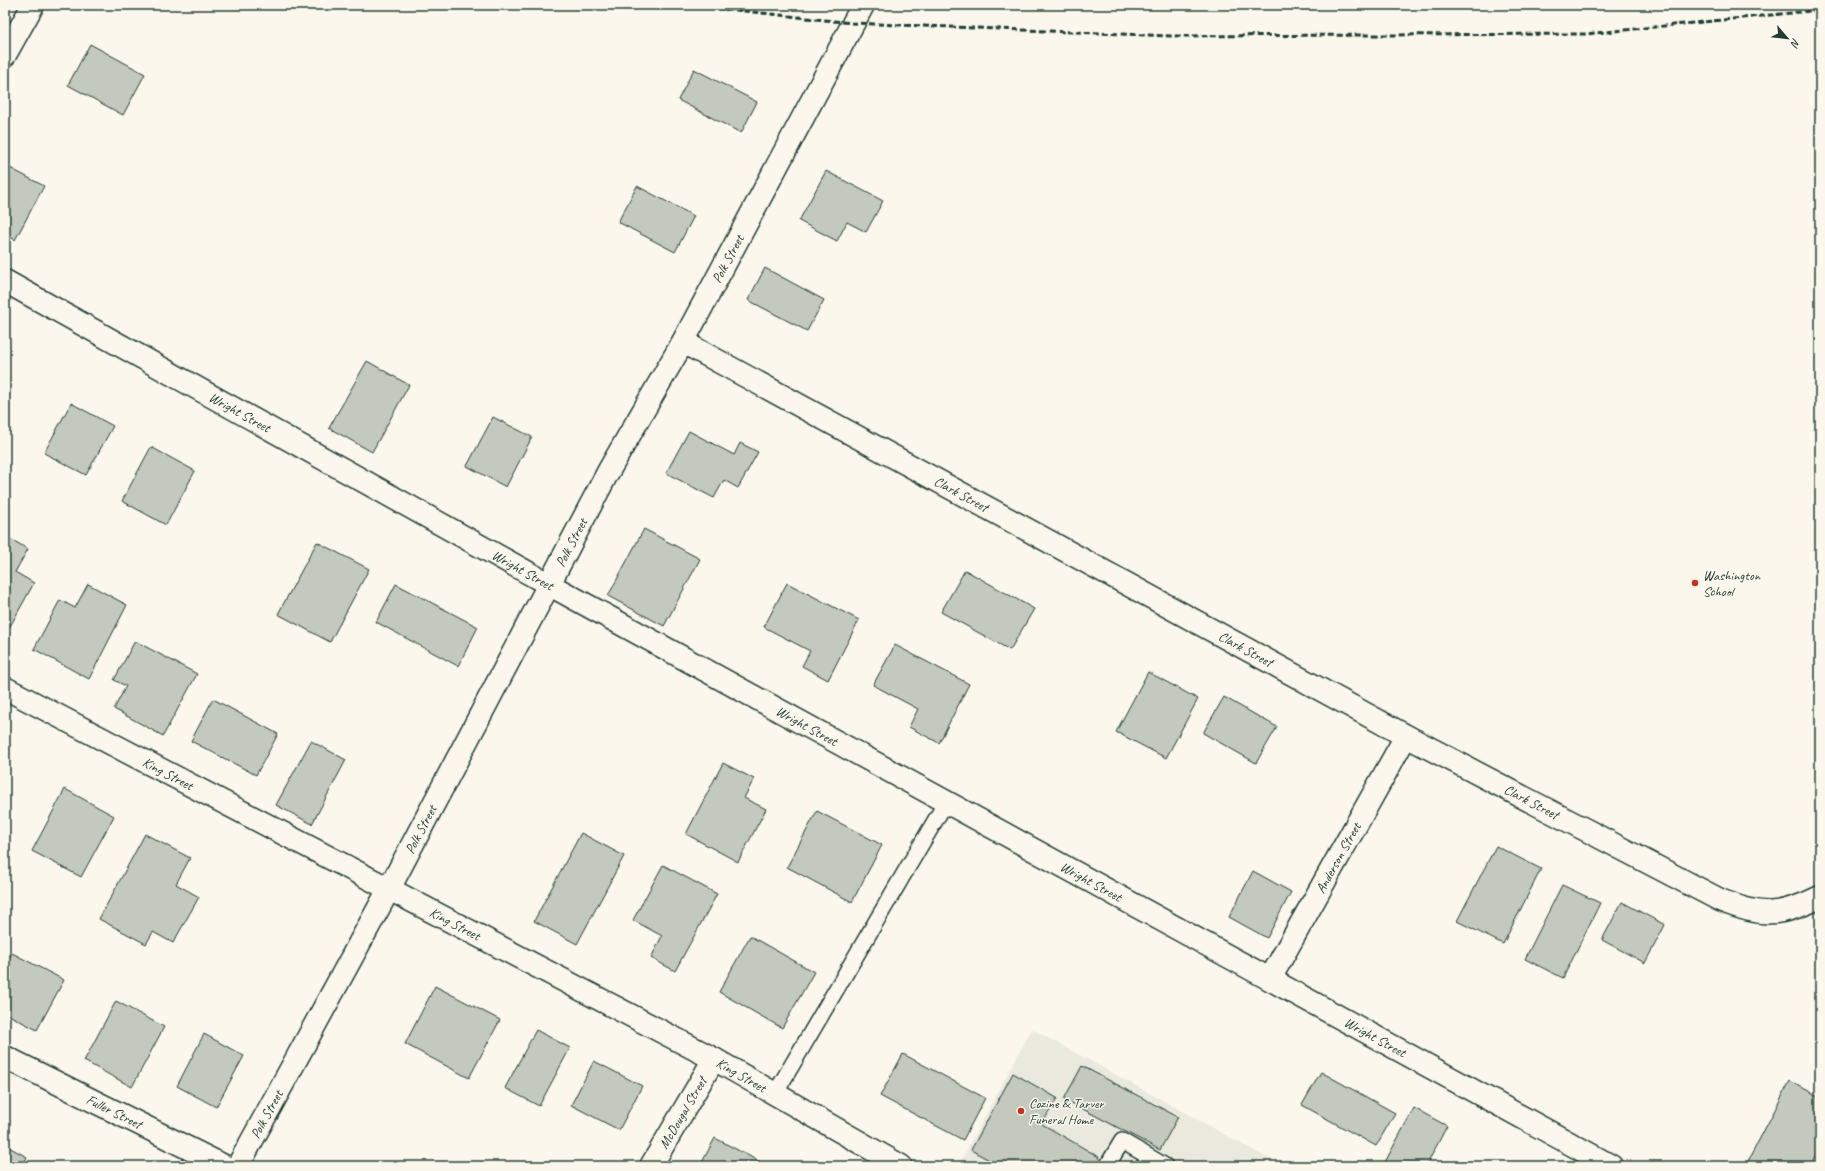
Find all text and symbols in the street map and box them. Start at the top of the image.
north arrow [1767,18,1807,58]
text: N [1787,36,1804,51]
street label: Polk Street [708,231,748,286]
street label: Wright Street [206,389,274,437]
street label: Clark Street [931,473,993,517]
street label: Polk Street [552,514,592,570]
street label: Wright Street [489,546,557,595]
place label: Washington School [1703,567,1761,600]
marker: Washington School [1690,578,1700,588]
street label: Clark Street [1216,628,1278,672]
street label: Wright Street [773,702,842,750]
street label: King Street [140,754,197,795]
street label: Clark Street [1501,781,1563,824]
street label: Polk Street [401,801,441,857]
street label: Anderson Street [1312,819,1365,896]
street label: Wright Street [1057,858,1126,906]
street label: King Street [427,904,484,945]
street label: Wright Street [1341,1014,1410,1062]
street label: King Street [713,1054,770,1097]
street label: McDougal Street [655,1072,712,1152]
street label: Polk Street [247,1086,287,1141]
street label: Fuller Street [83,1091,147,1134]
place label: Cozine & Tarver Funeral Home [1029,1095,1105,1128]
marker: Cozine & Tarver Funeral Home [1016,1106,1026,1116]

